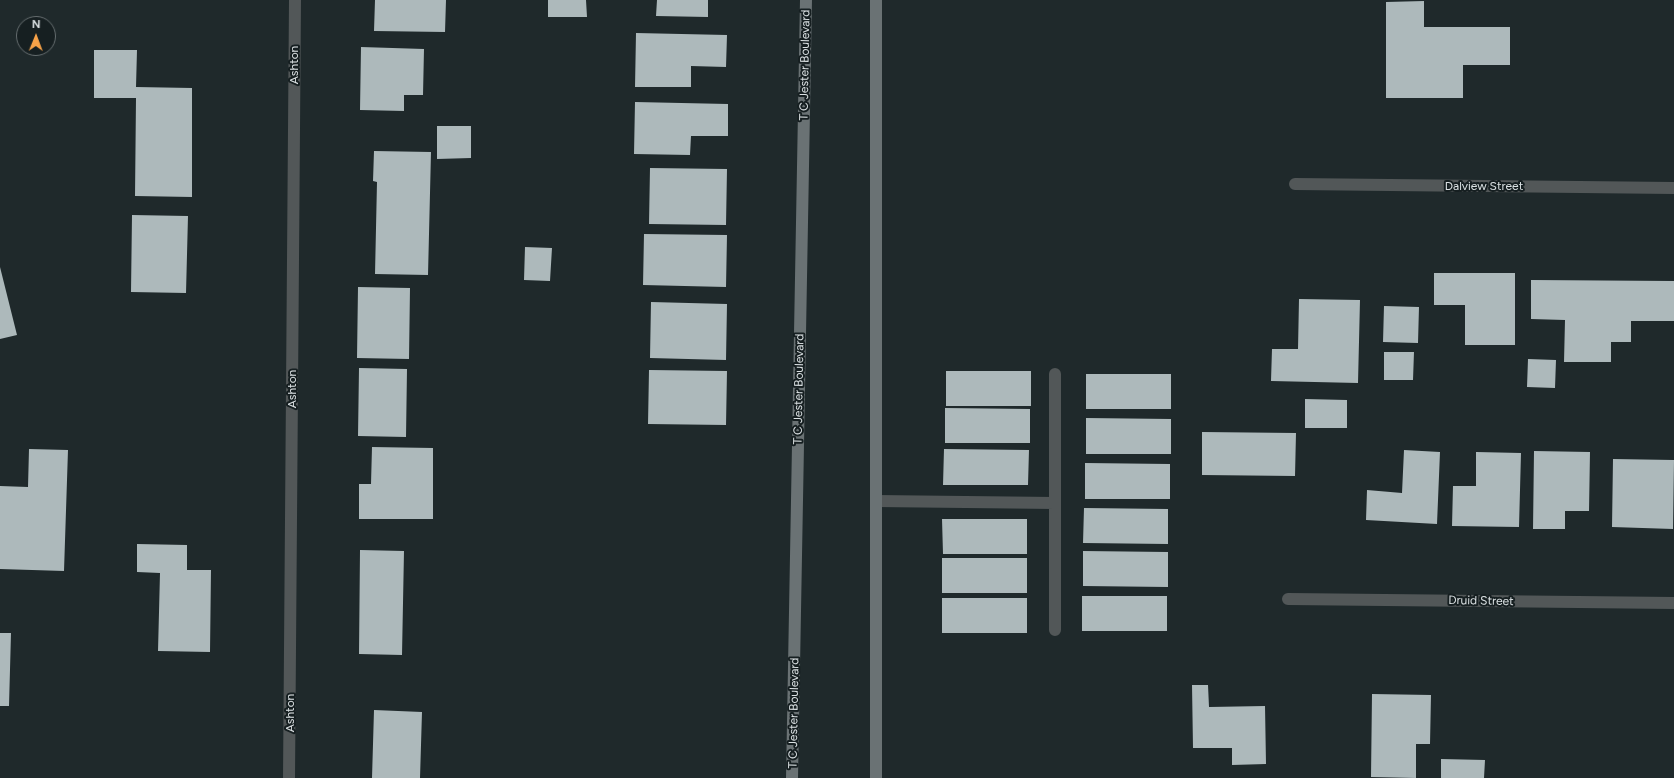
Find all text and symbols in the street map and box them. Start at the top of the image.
street label: T C Jester Boulevard [797,9,813,121]
north arrow [16,16,56,56]
text: N [32,18,41,31]
street label: Ashton [287,46,301,84]
street label: Dalview Street [1445,179,1523,193]
street label: T C Jester Boulevard [791,333,807,445]
street label: Ashton [285,370,299,408]
street label: Druid Street [1448,593,1514,609]
street label: T C Jester Boulevard [786,657,802,769]
street label: Ashton [283,694,297,732]

